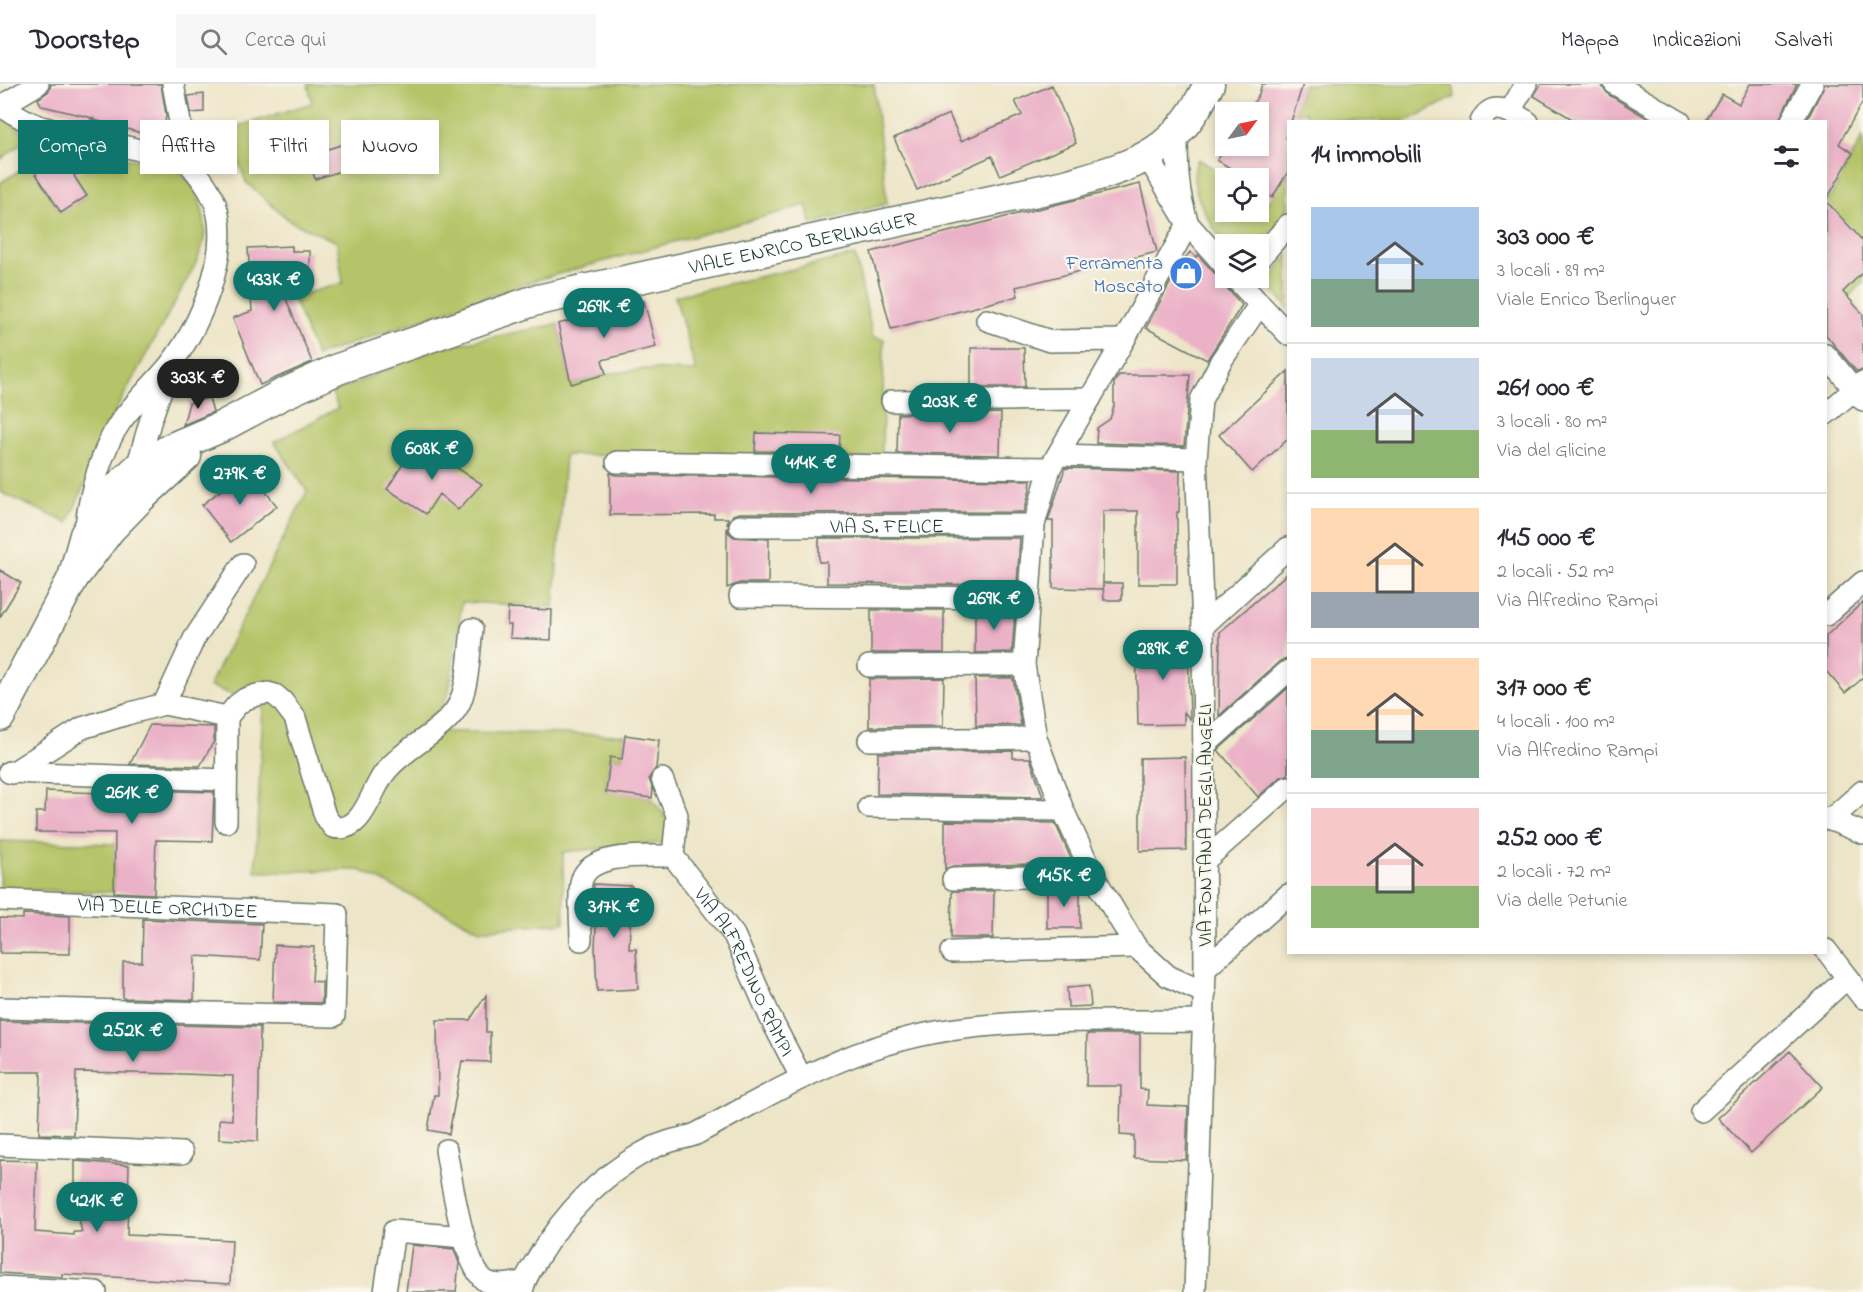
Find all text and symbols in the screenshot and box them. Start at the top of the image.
search box [176,14,596,68]
text: Doorstep [30,21,140,62]
icon: search [197,25,230,58]
text: Cerca qui [245,25,326,57]
text: Mappa [1561,26,1619,56]
text: Indicazioni [1652,26,1741,56]
text: Salvati [1774,26,1833,56]
north arrow [1215,102,1269,156]
map controls [1215,102,1269,288]
chip: Compra [18,120,128,174]
chip: Affitta [140,120,237,174]
chip: Filtri [249,120,329,174]
chip: Nuovo [341,120,439,174]
text: 14 immobili [1311,137,1422,175]
icon: filters [1770,140,1803,173]
button: locate [1215,168,1269,222]
street label: VIALE ENRICO BERLINGUER [685,206,920,284]
text: 303 000 € [1497,219,1595,257]
icon: home [1359,231,1431,303]
button: layers [1215,234,1269,288]
place label: Ferramenta Moscato [1065,250,1163,302]
shop icon: Ferramenta Moscato [1168,255,1204,291]
text: 3 locali · 89 m² [1497,257,1605,286]
pin: 433K € [225,261,323,312]
text: 433K € [247,266,301,295]
text: Viale Enrico Berlinguer [1497,286,1676,315]
pin: 269K € [555,288,653,339]
text: 269K € [577,293,631,322]
pin: 303K € [149,359,247,410]
text: 303K € [171,364,225,393]
text: 261 000 € [1497,370,1594,408]
icon: home [1359,382,1431,454]
pin: 203K € [901,383,999,434]
text: 203K € [922,388,978,417]
text: 3 locali · 80 m² [1497,408,1608,437]
pin: 608K € [383,430,481,481]
text: 608K € [405,435,459,464]
text: Via del Glicine [1497,437,1606,466]
pin: 414K € [762,444,860,495]
text: 414K € [785,449,837,478]
pin: 279K € [191,455,289,506]
text: 279K € [214,460,266,489]
street label: VIA S. FELICE [829,513,944,543]
text: 145 000 € [1497,520,1596,558]
icon: home [1359,532,1431,604]
text: 2 locali · 52 m² [1497,558,1614,587]
pin: 269K € [945,580,1043,631]
text: 269K € [967,585,1021,614]
text: Via Alfredino Rampi [1497,587,1658,616]
pin: 289K € [1114,630,1212,681]
text: 289K € [1137,635,1189,664]
text: 317 000 € [1497,670,1592,708]
icon: home [1359,682,1431,754]
street label: VIA FONTANA DEGLI ANGELI [1192,703,1221,948]
text: 4 locali · 100 m² [1497,708,1615,737]
text: Via Alfredino Rampi [1497,737,1658,766]
pin: 261K € [83,774,181,825]
text: 261K € [105,779,159,808]
text: 252 000 € [1497,820,1603,858]
icon: home [1359,832,1431,904]
pin: 145K € [1015,857,1113,908]
text: 2 locali · 72 m² [1497,858,1611,887]
text: 145K € [1037,862,1091,891]
street label: VIA ALFREDINO RAMPI [685,881,800,1062]
text: Via delle Petunie [1497,887,1628,916]
pin: 317K € [565,888,663,939]
street label: VIA DELLE ORCHIDEE [76,891,258,928]
text: 317K € [588,893,640,922]
pin: 252K € [84,1012,182,1063]
text: 252K € [103,1017,163,1046]
pin: 421K € [48,1182,146,1233]
text: 421K € [70,1187,124,1216]

